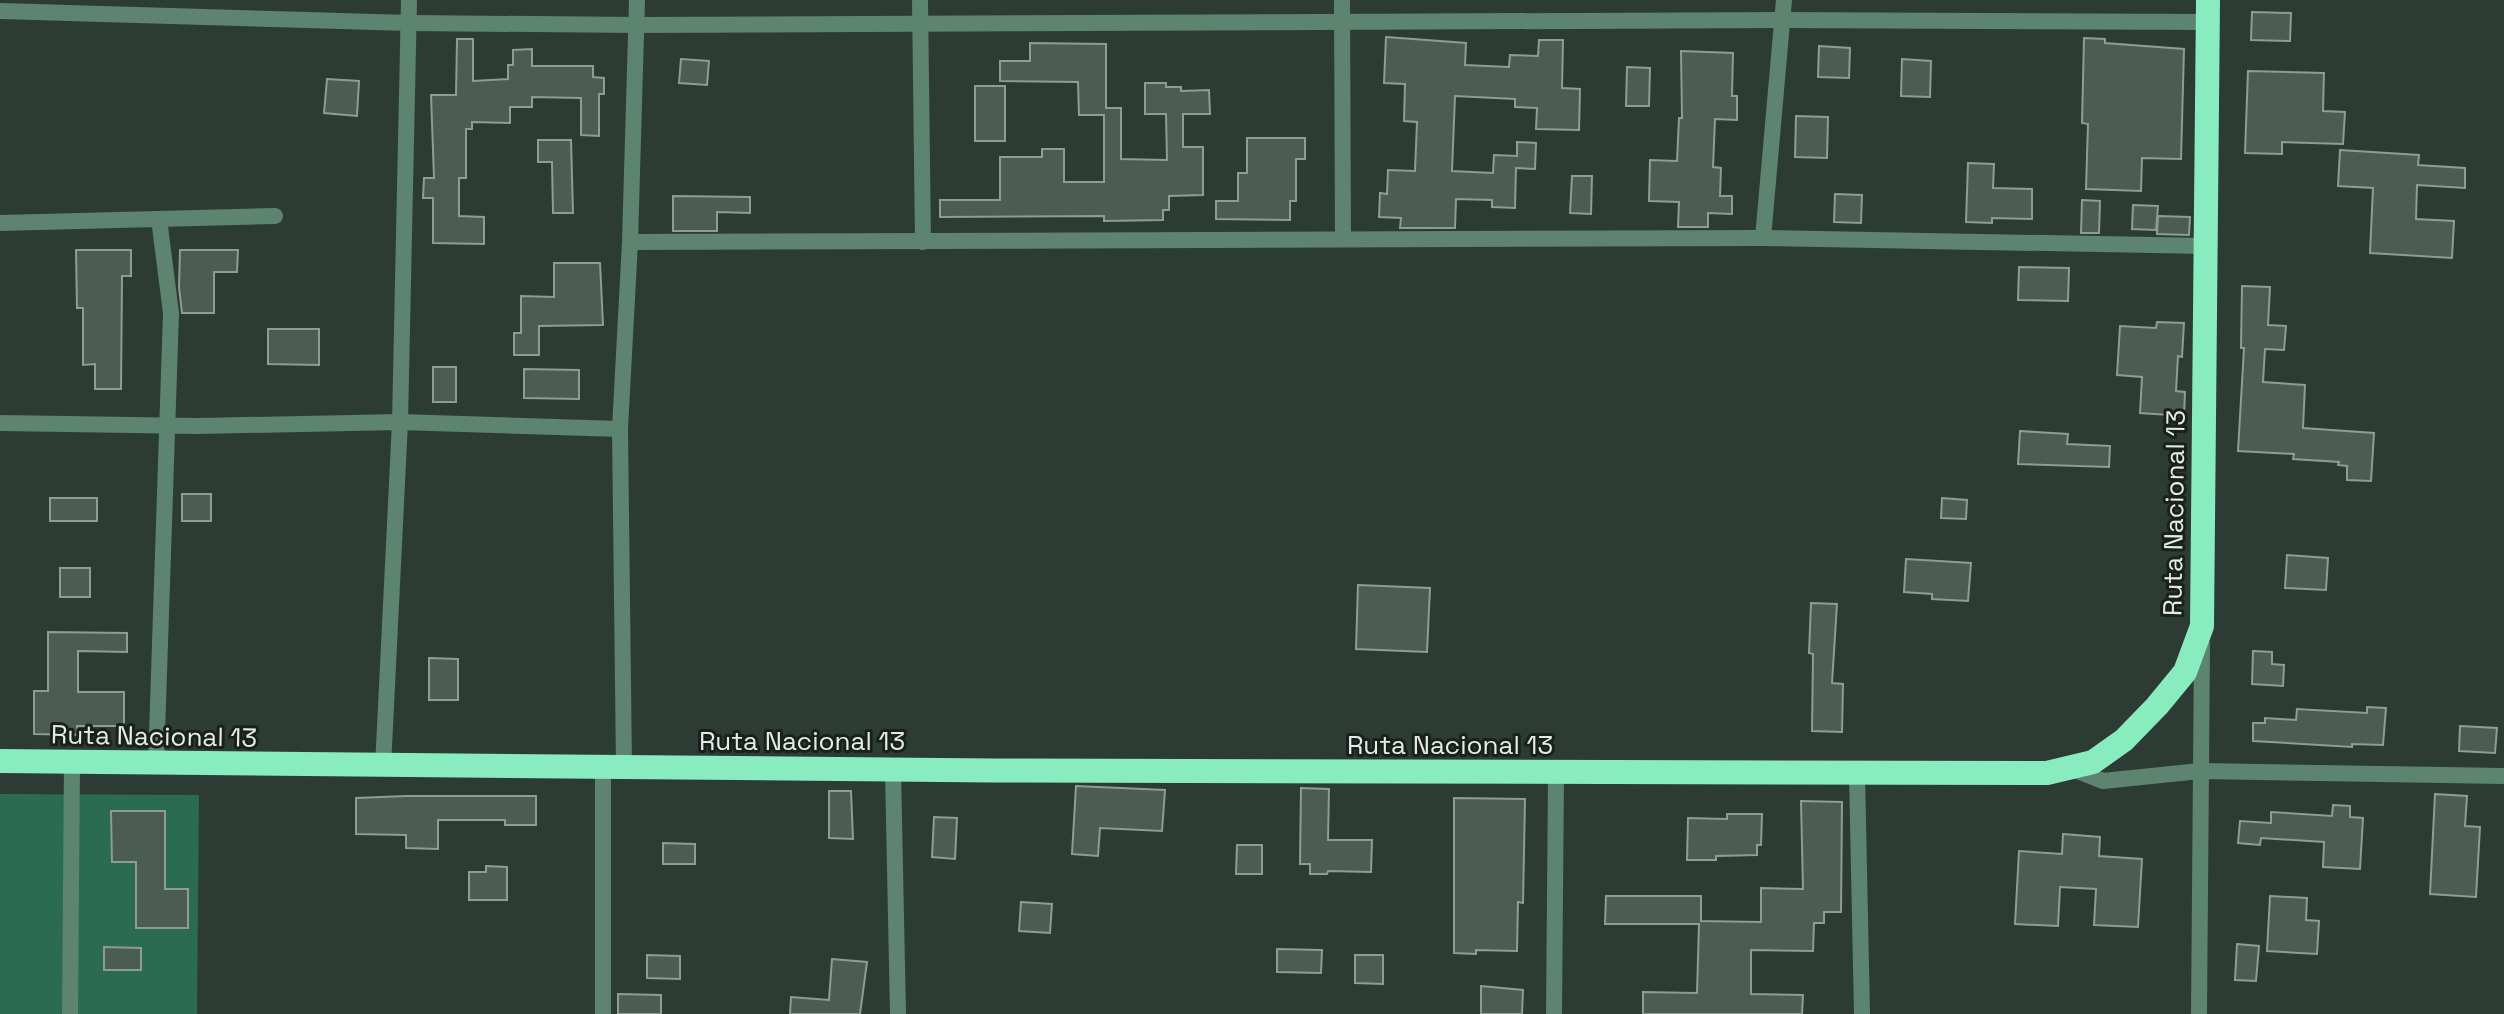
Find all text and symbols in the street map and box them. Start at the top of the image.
street label: Ruta Nacional 13 [2155,410,2193,616]
street label: Ruta Nacional 13 [51,717,257,755]
street label: Ruta Nacional 13 [699,724,905,758]
street label: Ruta Nacional 13 [1347,728,1553,762]

